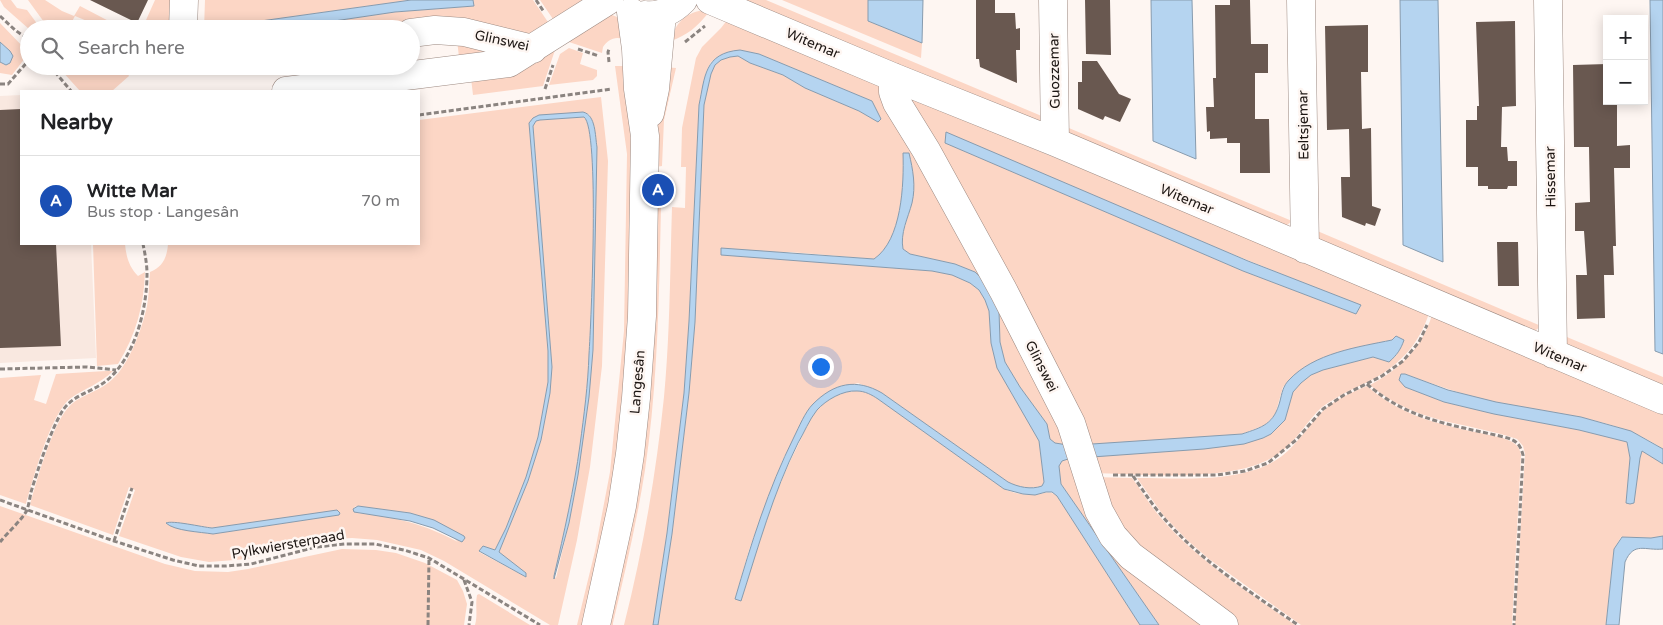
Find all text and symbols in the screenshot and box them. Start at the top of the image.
map controls [1603,15,1648,105]
button: + [1603,15,1648,60]
search box [20,20,420,75]
street label: Witemar [783,25,843,63]
street label: Glinswei [473,26,531,55]
street label: Guozzemar [1045,32,1064,109]
icon: search [38,34,66,62]
text: Search here [78,37,185,59]
button: − [1603,60,1648,105]
street label: Eeltsjemar [1294,89,1313,160]
text: Nearby [40,110,113,135]
street label: Hissemar [1541,146,1560,208]
pin: A [642,171,674,209]
text: Witte Mar [87,180,177,202]
street label: Witemar [1157,181,1217,219]
text: A [50,191,62,211]
text: 70 m [361,191,400,211]
text: Bus stop · Langesân [87,202,239,222]
street label: Glinswei [1021,338,1062,395]
street label: Witemar [1530,339,1590,377]
street label: Langesân [626,349,649,415]
your location [808,354,834,380]
street label: Pylkwiersterpaad [230,526,346,563]

